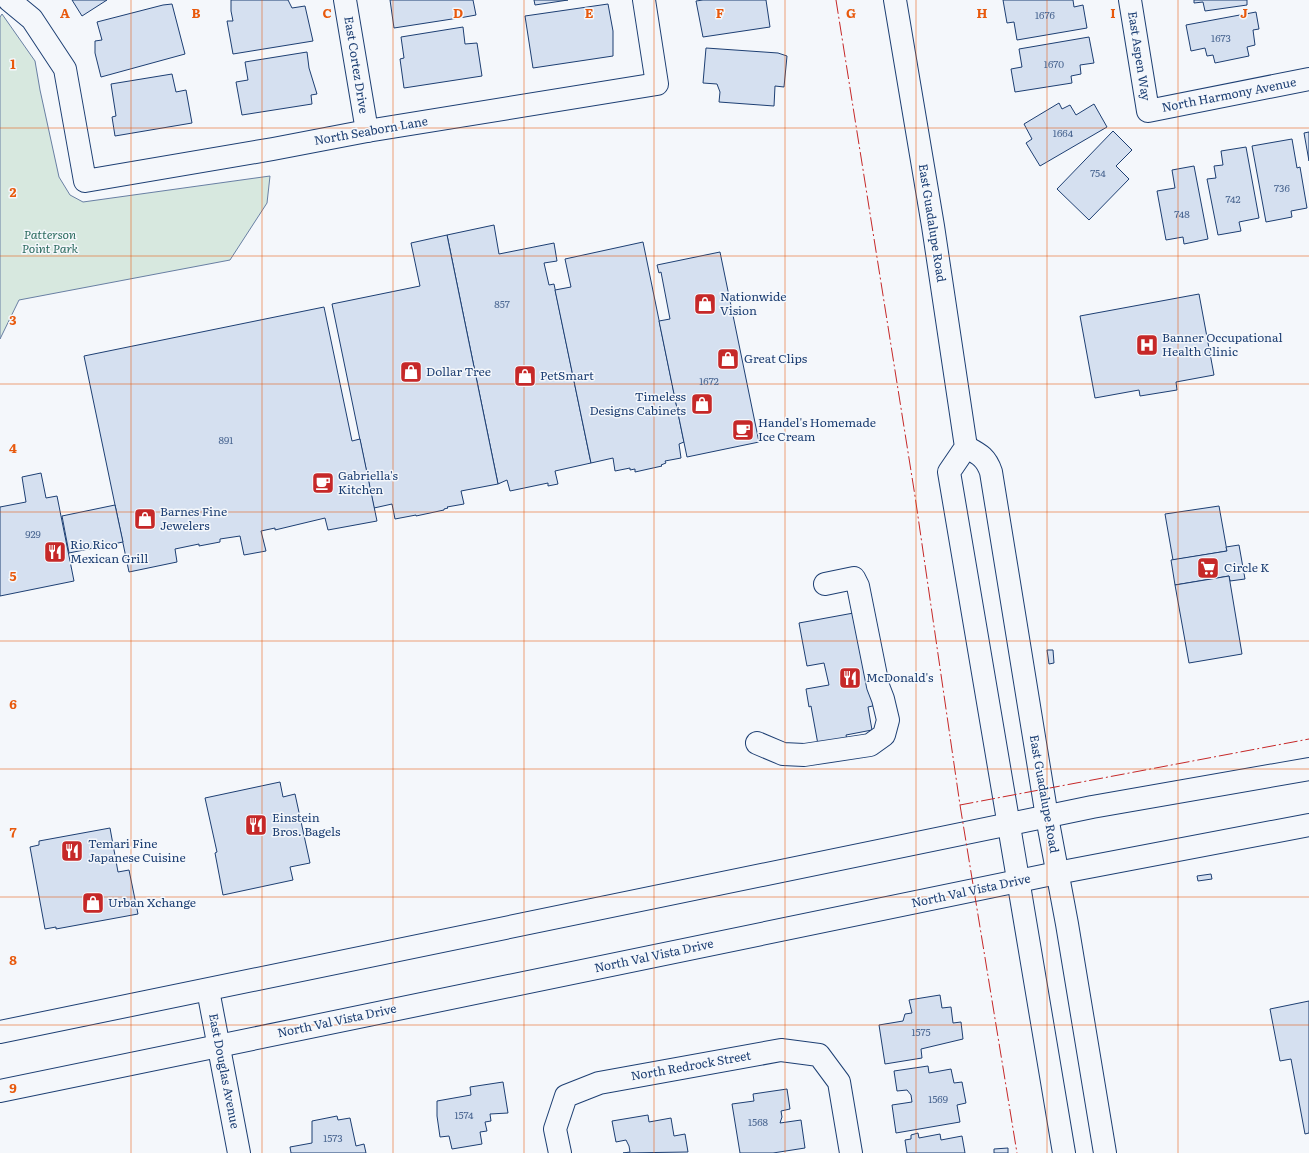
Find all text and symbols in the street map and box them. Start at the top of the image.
text: A [60,3,70,22]
text: B [192,3,201,22]
text: C [322,3,332,22]
text: D [453,3,463,22]
text: E [585,3,594,22]
text: F [716,3,724,22]
text: G [846,3,856,22]
text: H [977,3,988,22]
text: I [1110,3,1116,22]
text: J [1240,3,1248,22]
house number: 1676 [1035,7,1056,22]
street label: East Aspen Way [1124,10,1156,102]
street label: East Cortez Drive [340,15,374,115]
house number: 1673 [1211,30,1231,45]
text: 1 [10,54,16,73]
house number: 1670 [1044,56,1064,71]
street label: North Harmony Avenue [1160,72,1298,116]
street label: North Seaborn Lane [313,111,429,149]
house number: 1664 [1053,125,1074,140]
street label: East Guadalupe Road [915,162,951,284]
house number: 754 [1090,165,1106,180]
house number: 736 [1274,180,1291,195]
text: 2 [10,182,17,201]
house number: 742 [1226,191,1240,206]
house number: 748 [1174,206,1190,221]
park label: Patterson Point Park [22,225,79,257]
place label: Nationwide Vision [720,287,787,319]
shop icon: Nationwide Vision [692,291,718,317]
house number: 857 [494,296,510,311]
text: 3 [9,310,17,329]
place label: Banner Occupational Health Clinic [1162,328,1283,360]
hospital icon: Banner Occupational Health Clinic [1134,332,1160,358]
shop icon: Great Clips [715,346,741,372]
place label: Great Clips [744,349,808,367]
shop icon: Dollar Tree [398,359,424,385]
place label: Dollar Tree [426,362,491,380]
shop icon: PetSmart [512,363,538,389]
place label: PetSmart [540,366,594,384]
house number: 1672 [699,373,719,388]
place label: Timeless Designs Cabinets [589,387,687,419]
shop icon: Timeless Designs Cabinets [689,391,715,417]
place label: Handel's Homemade Ice Cream [758,413,876,445]
cafe icon: Handel's Homemade Ice Cream [730,417,756,443]
house number: 891 [219,432,233,447]
text: 4 [9,438,17,457]
place label: Gabriella's Kitchen [338,466,398,498]
cafe icon: Gabriella's Kitchen [310,470,336,496]
place label: Barnes Fine Jewelers [160,502,227,534]
shop icon: Barnes Fine Jewelers [132,506,158,532]
house number: 929 [25,526,41,541]
place label: Rio Rico Mexican Grill [70,535,148,567]
restaurant icon: Rio Rico Mexican Grill [42,539,68,565]
supermarket icon: Circle K [1195,555,1221,581]
place label: Circle K [1224,558,1269,576]
text: 5 [9,566,17,585]
restaurant icon: McDonald's [837,665,863,691]
place label: McDonald's [866,668,934,686]
text: 6 [9,694,17,713]
street label: East Guadalupe Road [1026,733,1064,855]
place label: Einstein Bros. Bagels [272,808,341,840]
restaurant icon: Einstein Bros. Bagels [243,812,269,838]
text: 7 [9,822,17,841]
place label: Temari Fine Japanese Cuisine [88,834,186,866]
restaurant icon: Temari Fine Japanese Cuisine [59,838,85,864]
street label: North Val Vista Drive [910,869,1032,911]
shop icon: Urban Xchange [80,890,106,916]
place label: Urban Xchange [108,893,196,911]
street label: North Val Vista Drive [593,934,715,976]
text: 8 [9,950,17,969]
street label: North Val Vista Drive [276,999,398,1041]
street label: East Douglas Avenue [205,1012,245,1130]
house number: 1575 [912,1024,931,1039]
street label: North Redrock Street [629,1046,752,1084]
text: 9 [9,1078,17,1097]
house number: 1569 [928,1091,948,1106]
house number: 1574 [455,1107,474,1122]
house number: 1568 [748,1114,769,1129]
house number: 1573 [323,1130,343,1145]

